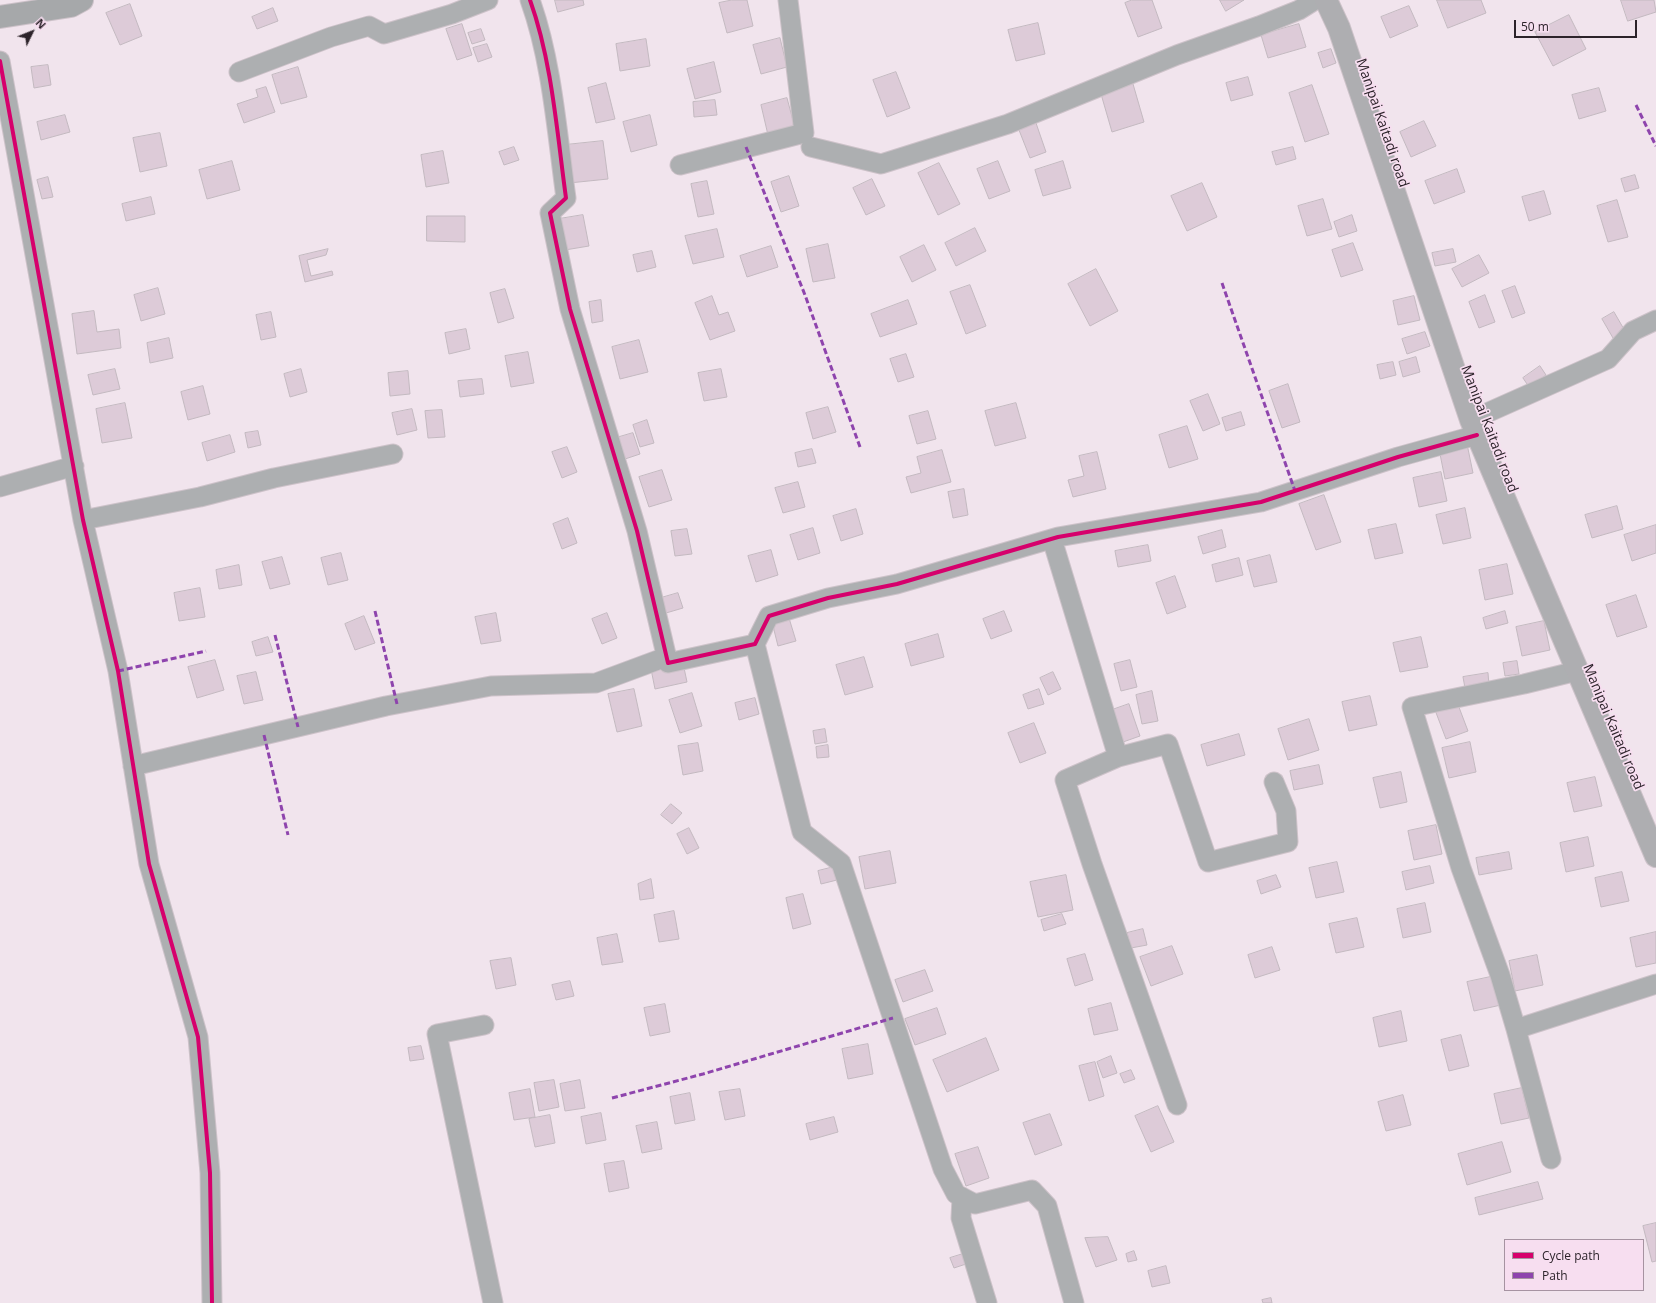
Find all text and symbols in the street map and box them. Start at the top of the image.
north arrow [12,12,52,52]
scale bar [1516,12,1639,38]
text: N [33,15,50,32]
text: 50 m [1521,18,1549,35]
street label: Manipai Kaitadi road [1352,56,1412,190]
street label: Manipai Kaitadi road [1457,363,1521,495]
street label: Manipai Kaitadi road [1579,662,1647,792]
legend [1504,1239,1644,1291]
text: Cycle path [1542,1247,1600,1264]
text: Path [1542,1267,1568,1284]

